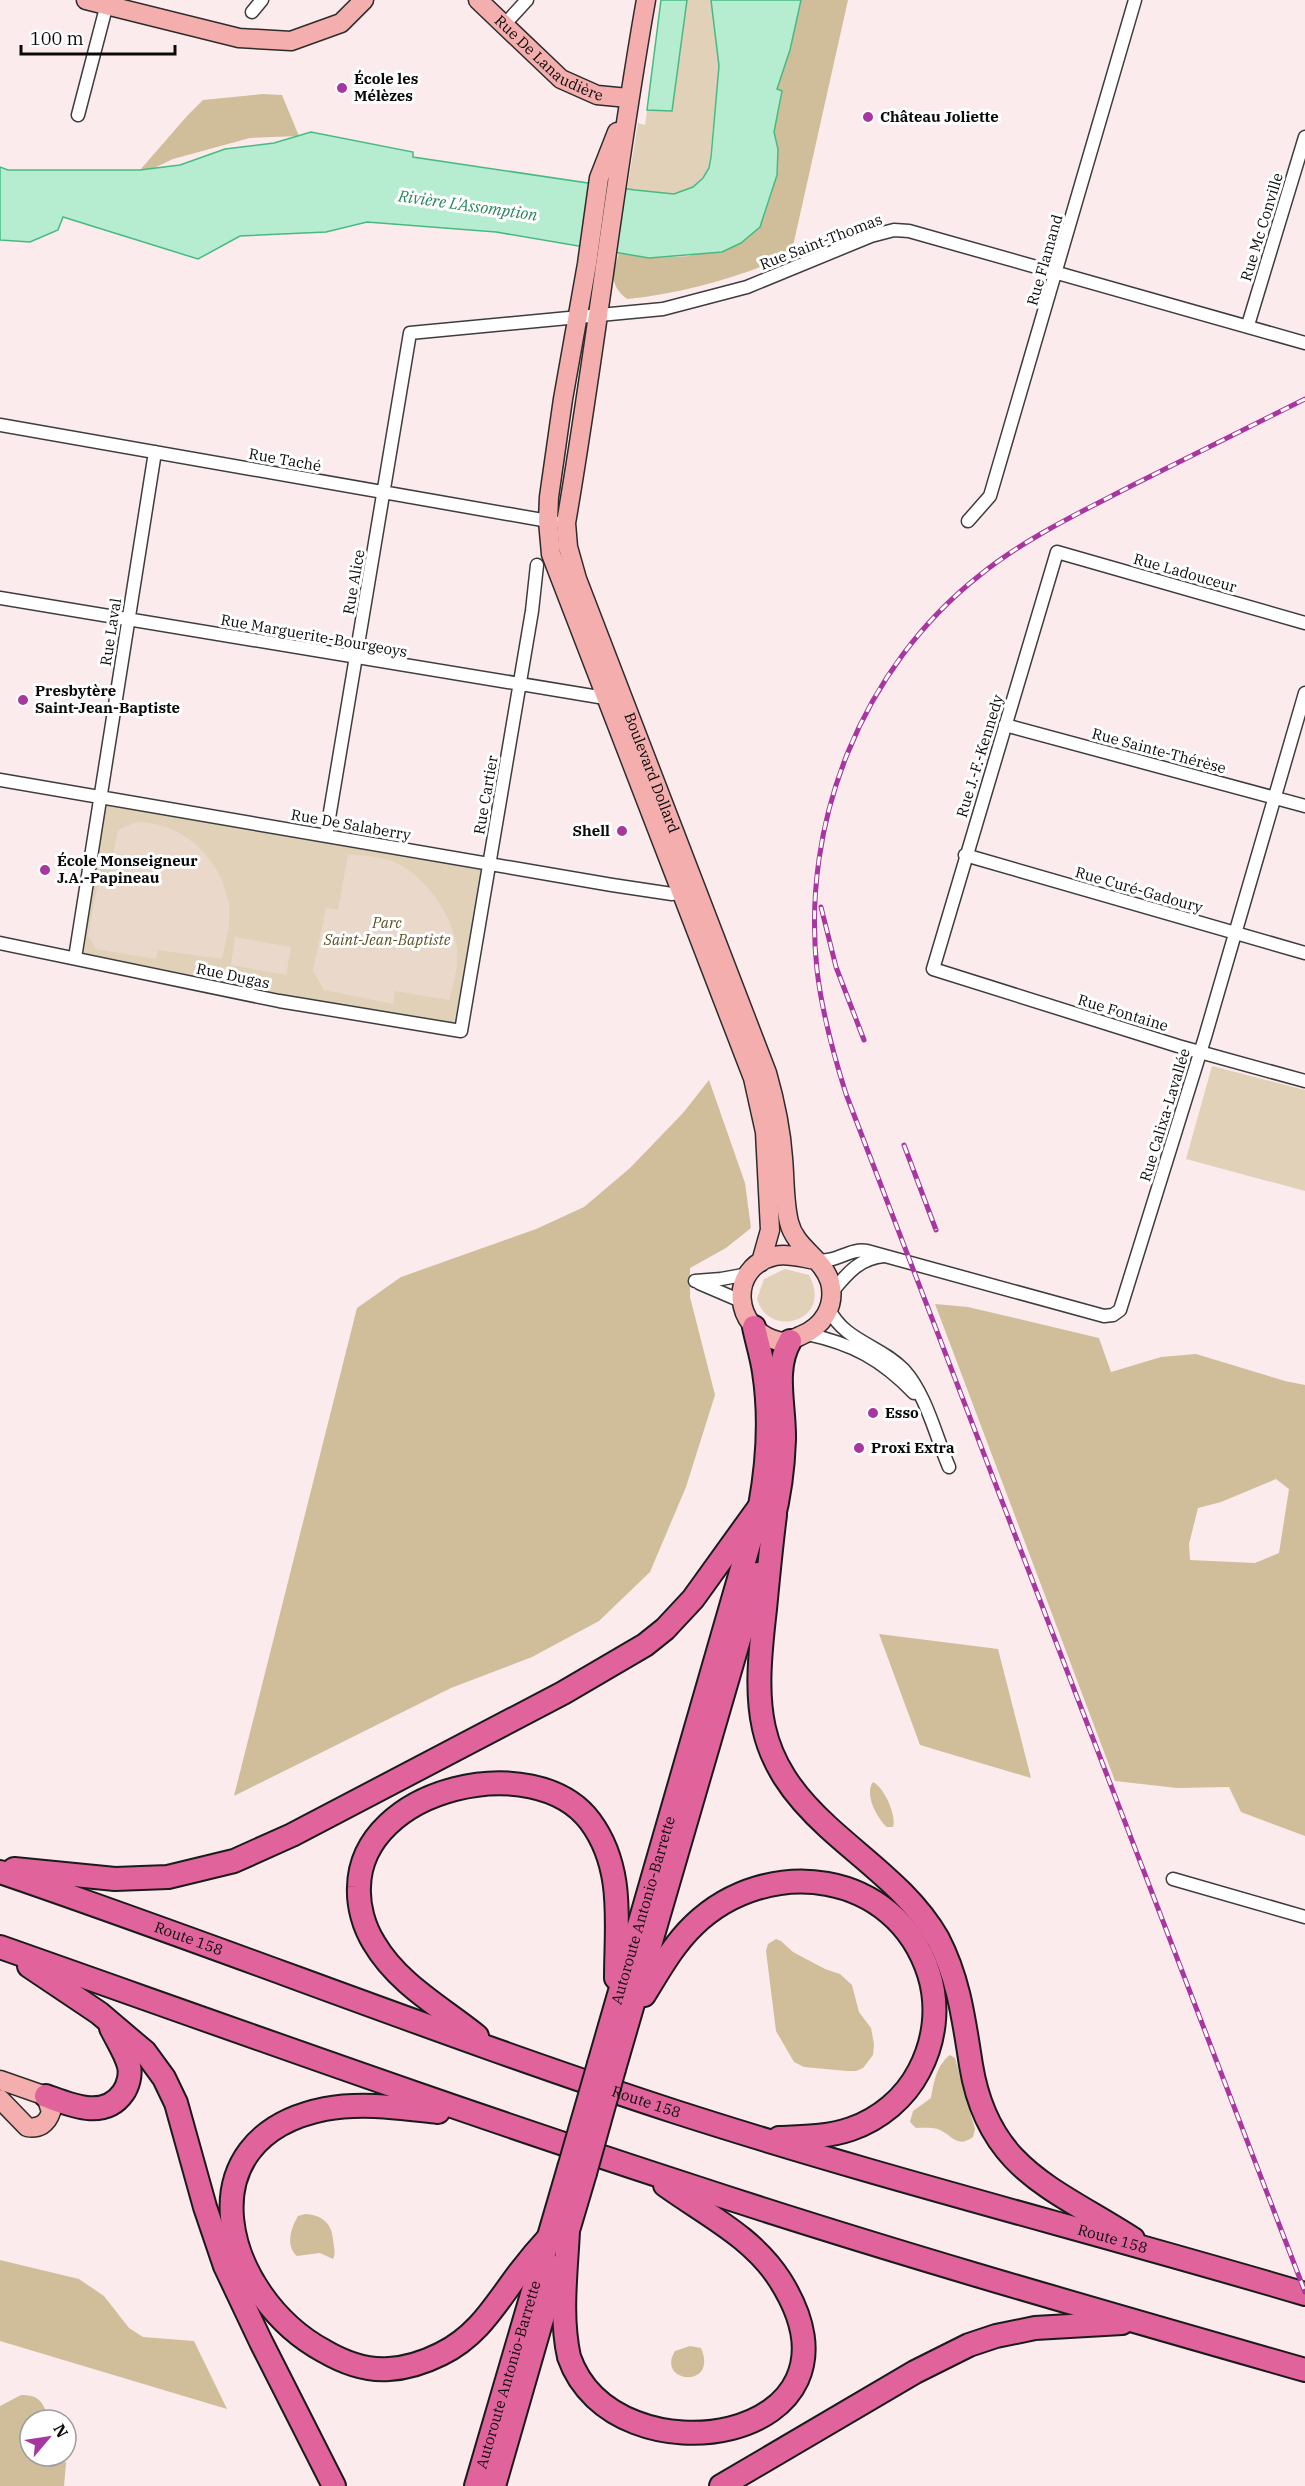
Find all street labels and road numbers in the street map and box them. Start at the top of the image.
street label: Rue De Lanaudière [491,11,604,105]
street label: Rue Mc Conville [1236,170,1287,283]
street label: Rue Saint-Thomas [757,209,885,274]
street label: Rue Flamand [1022,212,1067,308]
street label: Rue Taché [247,444,323,475]
street label: Rue Alice [338,548,369,616]
street label: Rue Ladouceur [1131,549,1239,596]
street label: Rue Laval [96,597,125,667]
street label: Rue Marguerite-Bourgeoys [219,610,409,661]
street label: Rue J.-F.-Kennedy [952,692,1007,820]
street label: Boulevard Dollard [620,710,684,836]
street label: Rue Sainte-Thérèse [1090,723,1228,778]
street label: Rue Cartier [469,753,502,836]
street label: Rue De Salaberry [290,805,413,844]
street label: Rue Curé-Gadoury [1073,862,1205,917]
street label: Rue Dugas [195,958,271,993]
street label: Rue Fontaine [1076,990,1171,1035]
street label: Rue Calixa-Lavallée [1135,1046,1194,1184]
street label: Autoroute Antonio-Barrette [607,1814,679,2006]
street label: Route 158 [152,1917,226,1959]
street label: Route 158 [609,2081,683,2122]
street label: Route 158 [1076,2220,1150,2257]
street label: Autoroute Antonio-Barrette [472,2278,545,2471]

